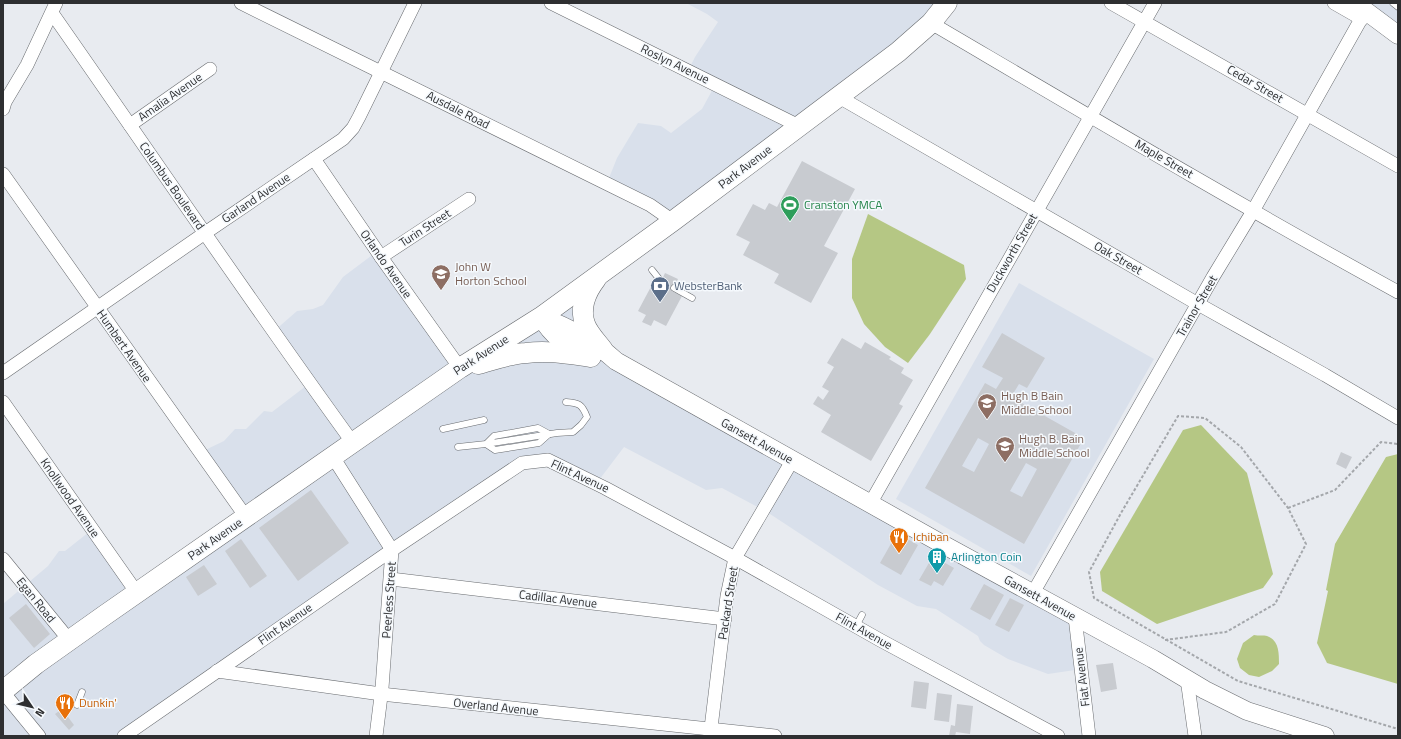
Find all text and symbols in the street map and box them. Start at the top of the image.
street label: Roslyn Avenue [638,39,713,88]
street label: Cedar Street [1223,60,1288,108]
street label: Amalia Avenue [134,67,206,126]
street label: Ausdale Road [423,85,493,134]
street label: Maple Street [1131,134,1198,183]
street label: Columbus Boulevard [135,138,210,234]
street label: Park Avenue [714,140,776,193]
street label: Garland Avenue [218,168,294,228]
sports icon: Cranston YMCA [779,194,801,222]
place label: Cranston YMCA [804,195,883,214]
street label: Turin Street [395,203,455,251]
street label: Duckworth Street [981,209,1042,296]
street label: Orlando Avenue [356,225,417,302]
street label: Oak Street [1090,236,1147,280]
place label: John W Horton School [455,257,527,290]
school or university icon: John W Horton School [430,263,452,291]
street label: Trainor Street [1171,271,1222,340]
bank icon: WebsterBank [649,275,671,303]
place label: WebsterBank [674,276,743,295]
street label: Humbert Avenue [92,305,157,386]
street label: Park Avenue [449,329,512,380]
place label: Hugh B Bain Middle School [1001,386,1072,419]
school or university icon: Hugh B Bain Middle School [976,392,998,420]
street label: Gansett Avenue [718,413,797,468]
place label: Hugh B. Bain Middle School [1019,429,1090,462]
school or university icon: Hugh B. Bain Middle School [994,435,1016,463]
street label: Knollwood Avenue [36,454,105,541]
street label: Flint Avenue [548,454,613,497]
street label: Park Avenue [183,513,246,564]
restaurant icon: Ichiban [888,526,910,554]
place label: Ichiban [913,527,949,546]
building icon: Arlington Coin [926,546,948,574]
place label: Arlington Coin [951,547,1022,566]
street label: Peerless Street [376,560,401,639]
street label: Packard Street [712,564,743,641]
street label: Gansett Avenue [1001,570,1080,625]
street label: Egan Road [12,573,61,627]
street label: Cadillac Avenue [518,584,598,613]
street label: Flint Avenue [254,598,316,649]
street label: Flint Avenue [832,607,896,654]
street label: Fiat Avenue [1068,646,1095,708]
north arrow [12,687,52,727]
restaurant icon: Dunkin' [54,692,76,720]
place label: Dunkin' [79,693,117,712]
street label: Overland Avenue [453,693,540,720]
text: N [31,705,49,720]

